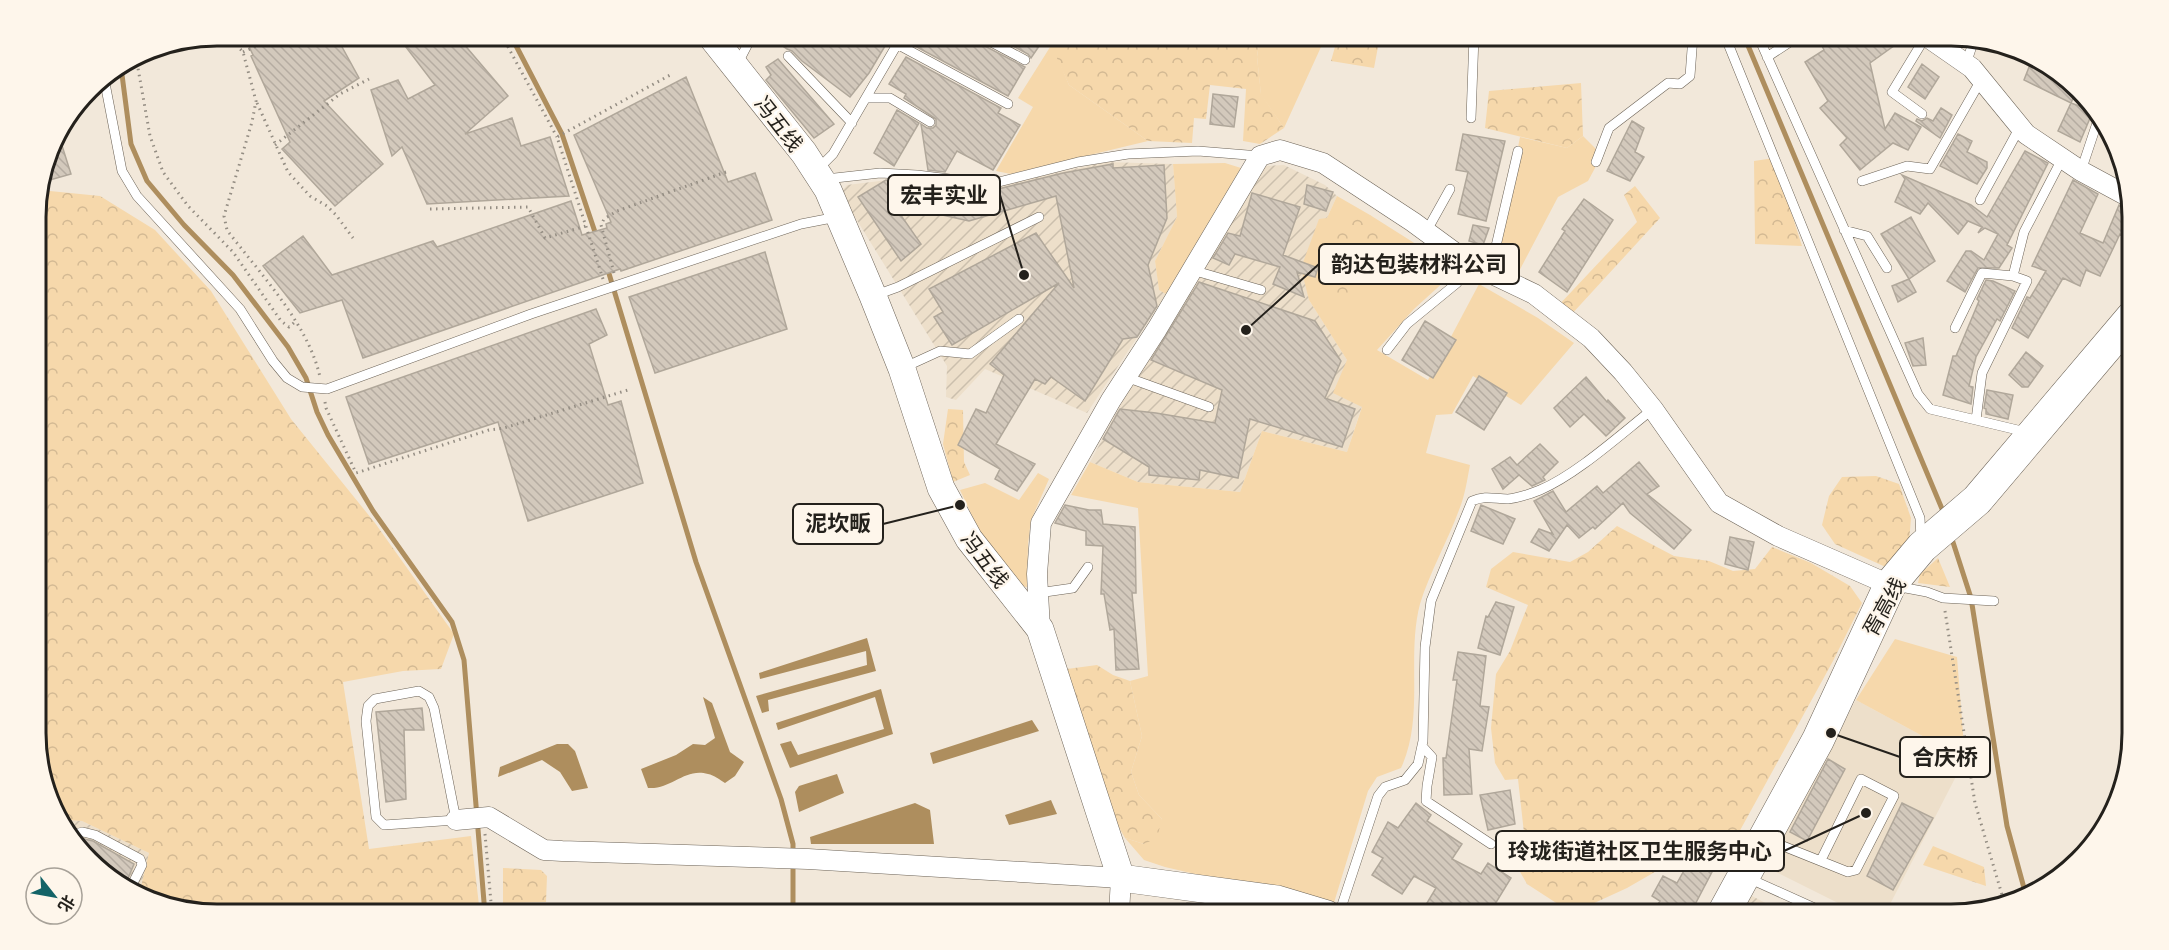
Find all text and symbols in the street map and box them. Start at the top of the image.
street label: 冯五线 [750,90,810,156]
callout: 宏丰实业 [888,175,1000,215]
text: 宏丰实业 [900,179,988,209]
callout: 韵达包装材料公司 [1319,244,1519,284]
text: 韵达包装材料公司 [1331,248,1507,278]
callout: 泥坎畈 [793,504,883,544]
text: 泥坎畈 [805,507,871,537]
street label: 冯五线 [956,525,1016,593]
street label: 胥高线 [1855,572,1911,640]
callout: 合庆桥 [1900,737,1990,777]
text: 合庆桥 [1912,741,1978,771]
callout: 玲珑街道社区卫生服务中心 [1496,831,1784,871]
text: 玲珑街道社区卫生服务中心 [1508,835,1772,865]
north arrow [24,866,84,926]
text: 北 [54,892,80,916]

